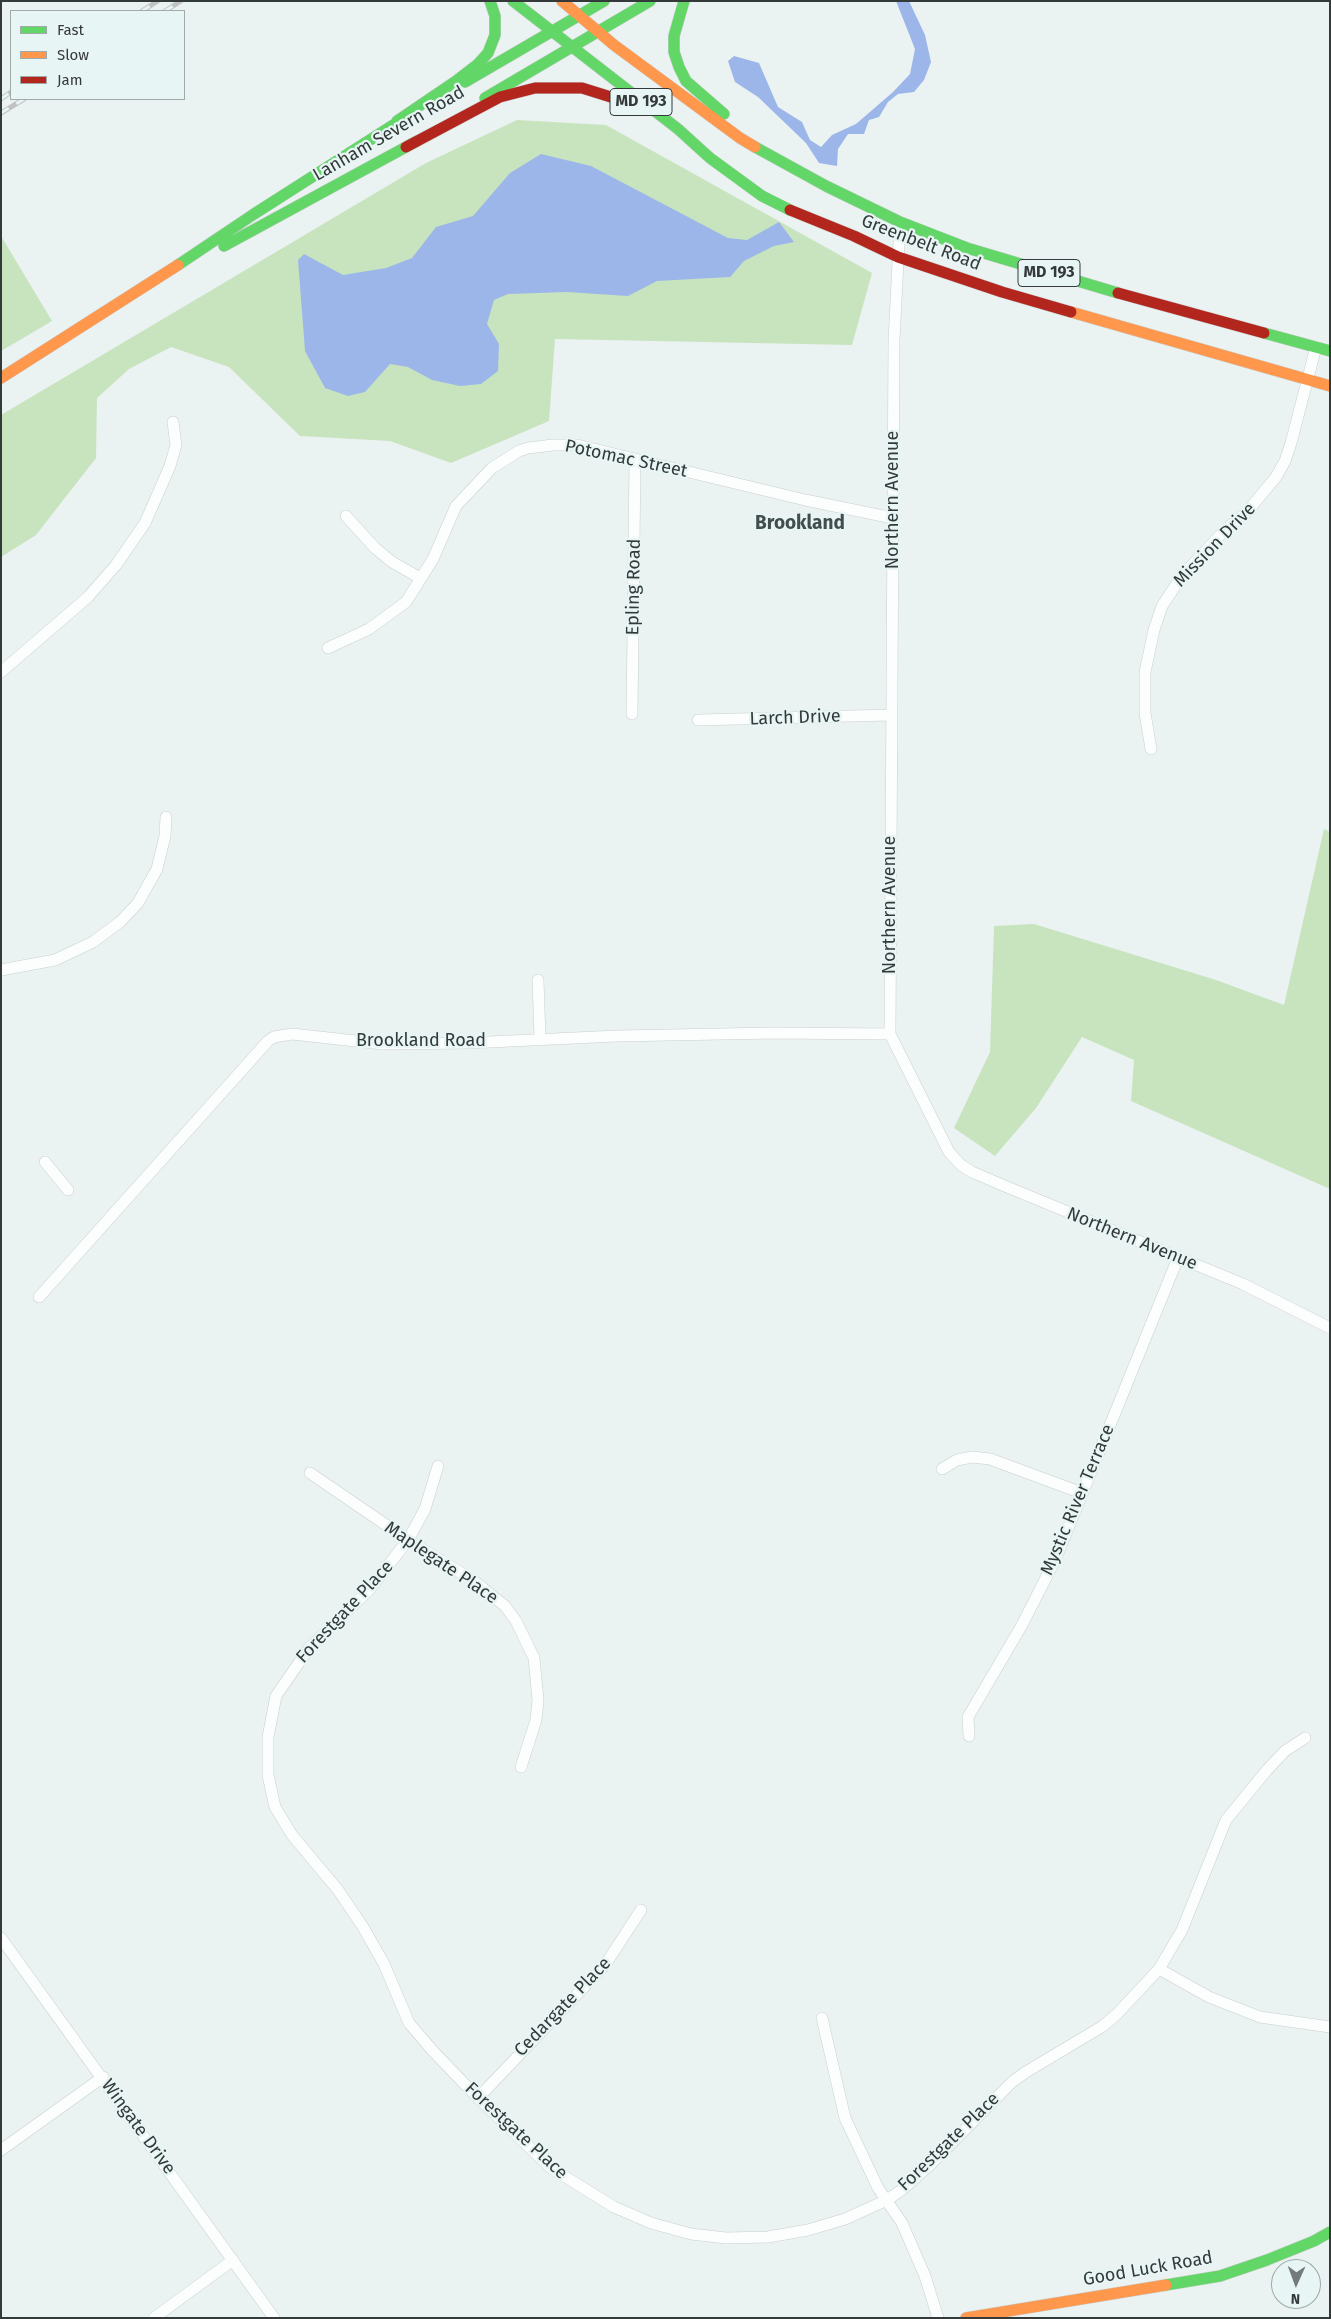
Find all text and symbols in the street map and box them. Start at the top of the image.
legend [10,10,185,100]
text: Fast [57,21,84,39]
text: Slow [57,46,89,64]
text: Jam [57,71,83,89]
street label: Lanham Severn Road [309,82,469,186]
road number: MD 193 [610,88,672,115]
street label: Greenbelt Road [858,210,984,276]
road number: MD 193 [1018,260,1080,286]
street label: Northern Avenue [882,431,904,569]
street label: Potomac Street [563,435,689,483]
street label: Mission Drive [1169,498,1261,592]
district label: Brookland [755,513,845,535]
street label: Epling Road [622,538,646,636]
street label: Larch Drive [749,706,841,730]
street label: Northern Avenue [879,836,901,974]
street label: Brookland Road [356,1030,486,1052]
street label: Northern Avenue [1064,1203,1200,1275]
street label: Mystic River Terrace [1036,1421,1120,1579]
street label: Maplegate Place [380,1517,502,1609]
street label: Forestgate Place [292,1556,398,1668]
street label: Cedargate Place [510,1953,616,2061]
street label: Wingate Drive [96,2075,180,2179]
street label: Forestgate Place [460,2078,572,2184]
street label: Forestgate Place [894,2088,1004,2196]
street label: Good Luck Road [1082,2247,1214,2291]
north arrow [1271,2259,1321,2309]
text: N [1291,2290,1300,2307]

